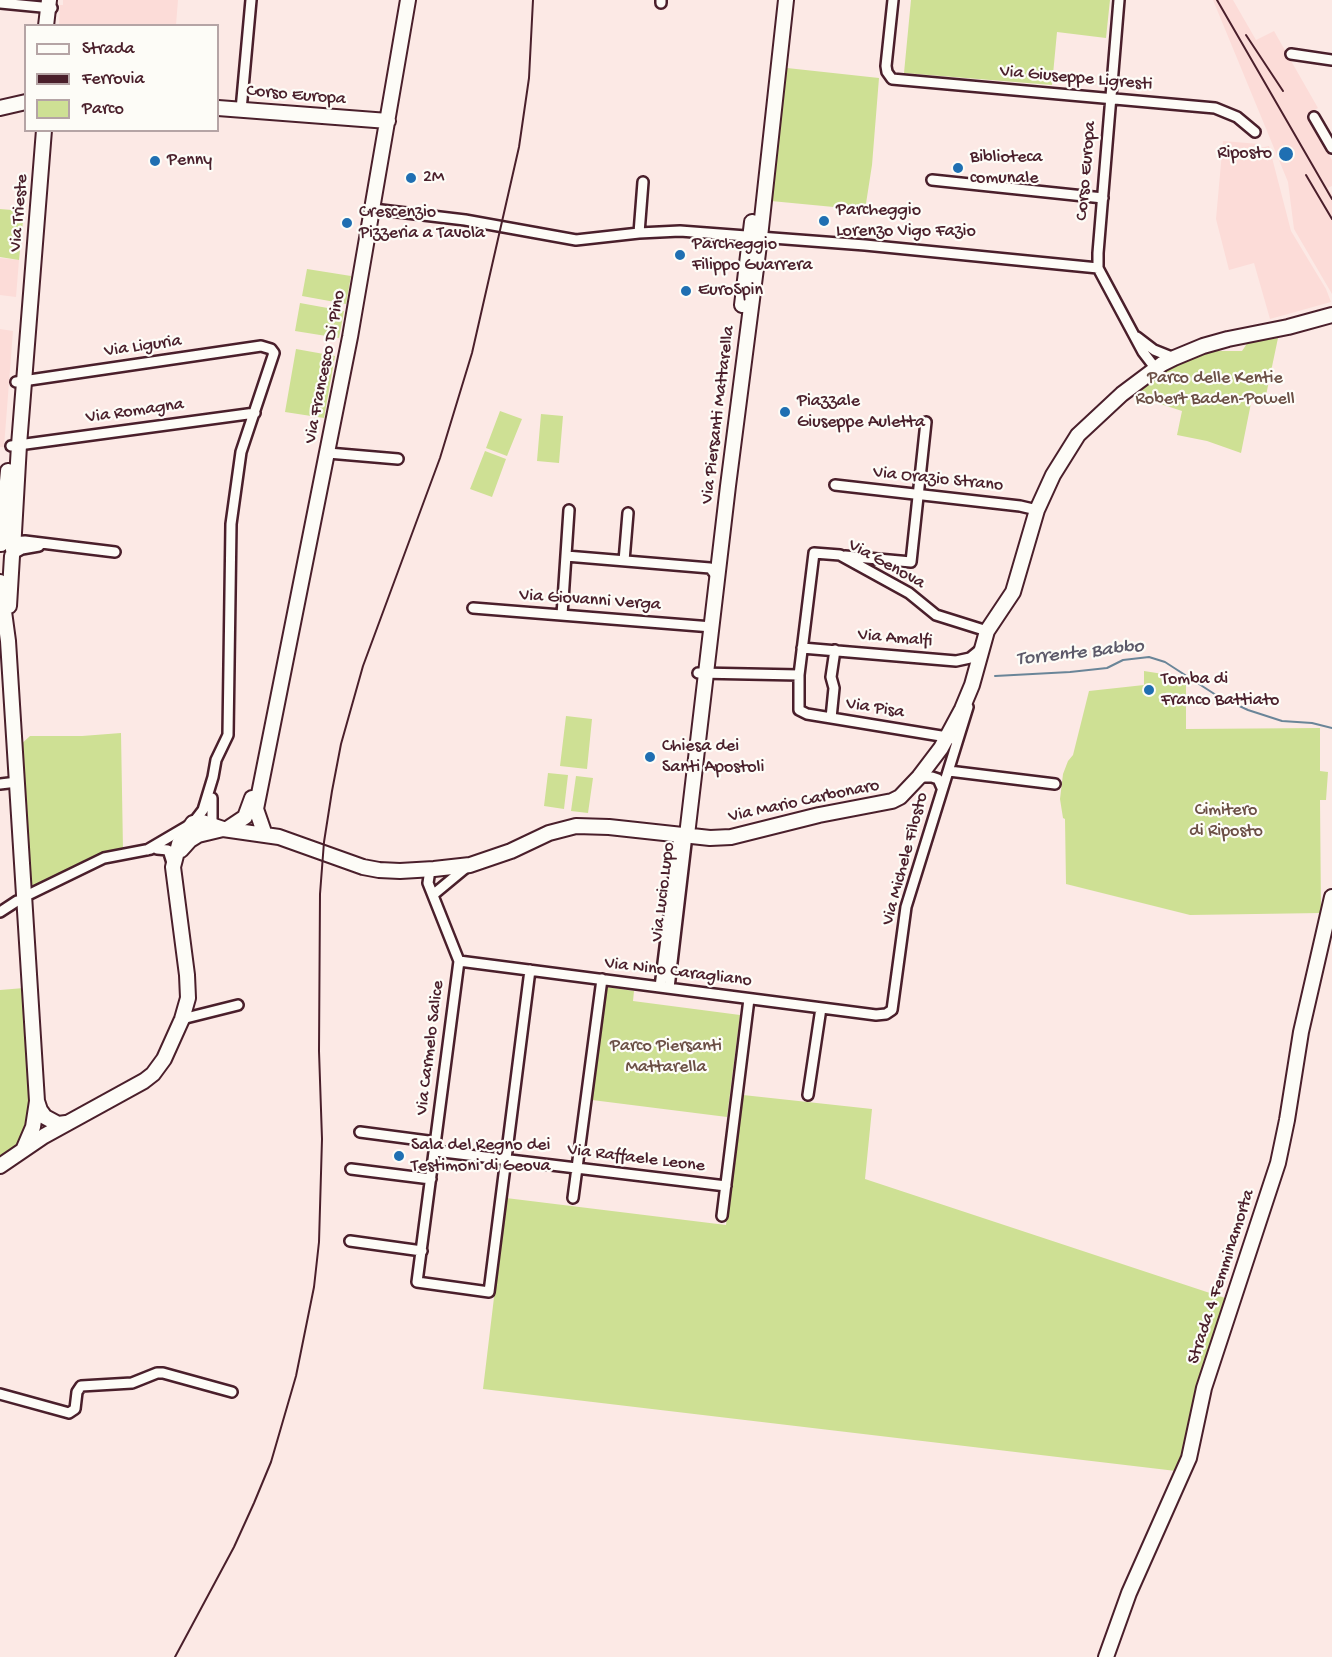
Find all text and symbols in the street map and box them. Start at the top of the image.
legend [24,24,219,132]
text: Strada [82,39,135,60]
street label: Via Giuseppe Ligresti [999,62,1153,96]
text: Ferrovia [82,69,144,90]
street label: Corso Europa [245,81,347,111]
text: Parco [82,99,124,120]
street label: Corso Europa [1072,120,1102,222]
place label: Riposto [1217,143,1272,165]
marker: Riposto [1277,145,1295,163]
place label: Biblioteca comunale [970,147,1043,190]
place label: Penny [167,150,212,172]
marker: Penny [148,154,162,168]
marker: Biblioteca comunale [951,161,965,175]
place label: 2M [423,167,444,189]
marker: 2M [404,171,418,185]
street label: Via Trieste [6,173,34,253]
place label: Parcheggio Lorenzo Vigo Fazio [836,200,976,242]
place label: Crescenzio Pizzeria a Tavola [359,202,485,244]
marker: Parcheggio Lorenzo Vigo Fazio [817,214,831,228]
marker: Crescenzio Pizzeria a Tavola [340,216,354,230]
place label: Parcheggio Filippo Guarrera [692,234,813,276]
marker: Parcheggio Filippo Guarrera [673,248,687,262]
place label: EuroSpin [698,280,763,302]
marker: EuroSpin [679,284,693,298]
street label: Via Francesco Di Pino [301,289,351,445]
street label: Via Piersanti Mattarella [697,325,741,505]
street label: Via Liguria [103,331,183,363]
park label: Parco delle Kentie Robert Baden-Powell [1135,368,1295,410]
place label: Piazzale Giuseppe Auletta [797,391,925,434]
street label: Via Romagna [85,394,185,430]
marker: Piazzale Giuseppe Auletta [778,405,792,419]
street label: Via Orazio Strano [872,462,1004,498]
street label: Via Genova [844,535,928,595]
street label: Via Giovanni Verga [518,585,662,617]
street label: Via Amalfi [857,625,933,653]
water label: Torrente Babbo [1015,635,1145,673]
place label: Tomba di Franco Battiato [1161,669,1279,712]
marker: Tomba di Franco Battiato [1142,683,1156,697]
street label: Via Pisa [844,694,906,724]
place label: Chiesa dei Santi Apostoli [662,736,764,778]
marker: Chiesa dei Santi Apostoli [643,750,657,764]
street label: Via Mario Carbonaro [727,775,881,829]
street label: Via Michele Filosto [878,790,934,928]
park label: Cimitero di Riposto [1189,800,1263,842]
street label: Via Lucio Lupo [647,841,681,943]
street label: Via Nino Caragliano [603,953,753,993]
street label: Via Carmelo Salice [412,979,450,1117]
park label: Parco Piersanti Mattarella [610,1036,722,1078]
place label: Sala del Regno dei Testimoni di Geova [411,1135,551,1178]
street label: Via Raffaele Leone [566,1140,706,1178]
marker: Sala del Regno dei Testimoni di Geova [392,1149,406,1163]
street label: Strada 4 Femminamorta [1184,1187,1260,1367]

